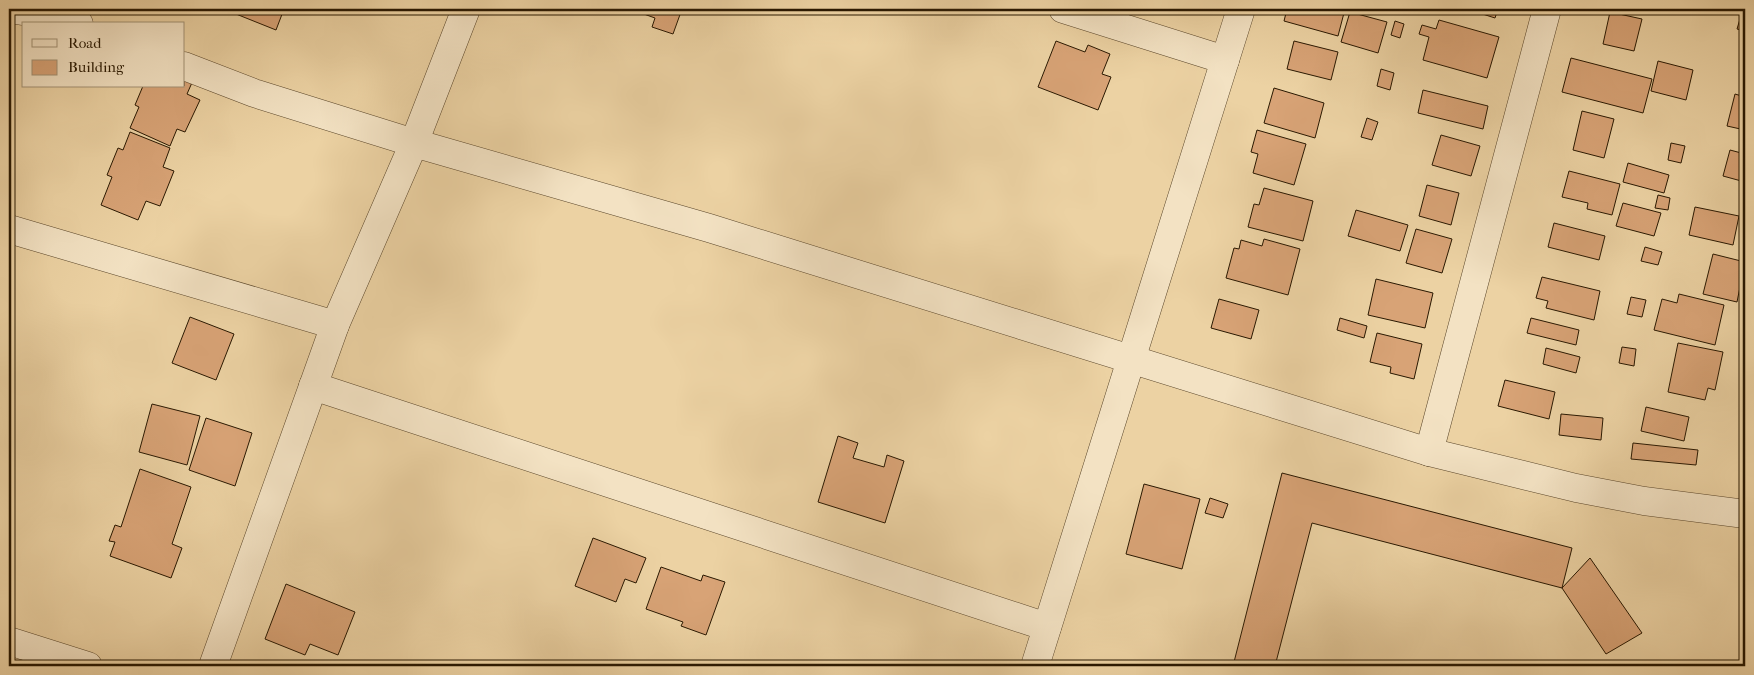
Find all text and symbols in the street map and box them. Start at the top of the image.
legend [22,22,185,88]
text: Road [68,34,102,52]
text: Building [68,58,125,76]

